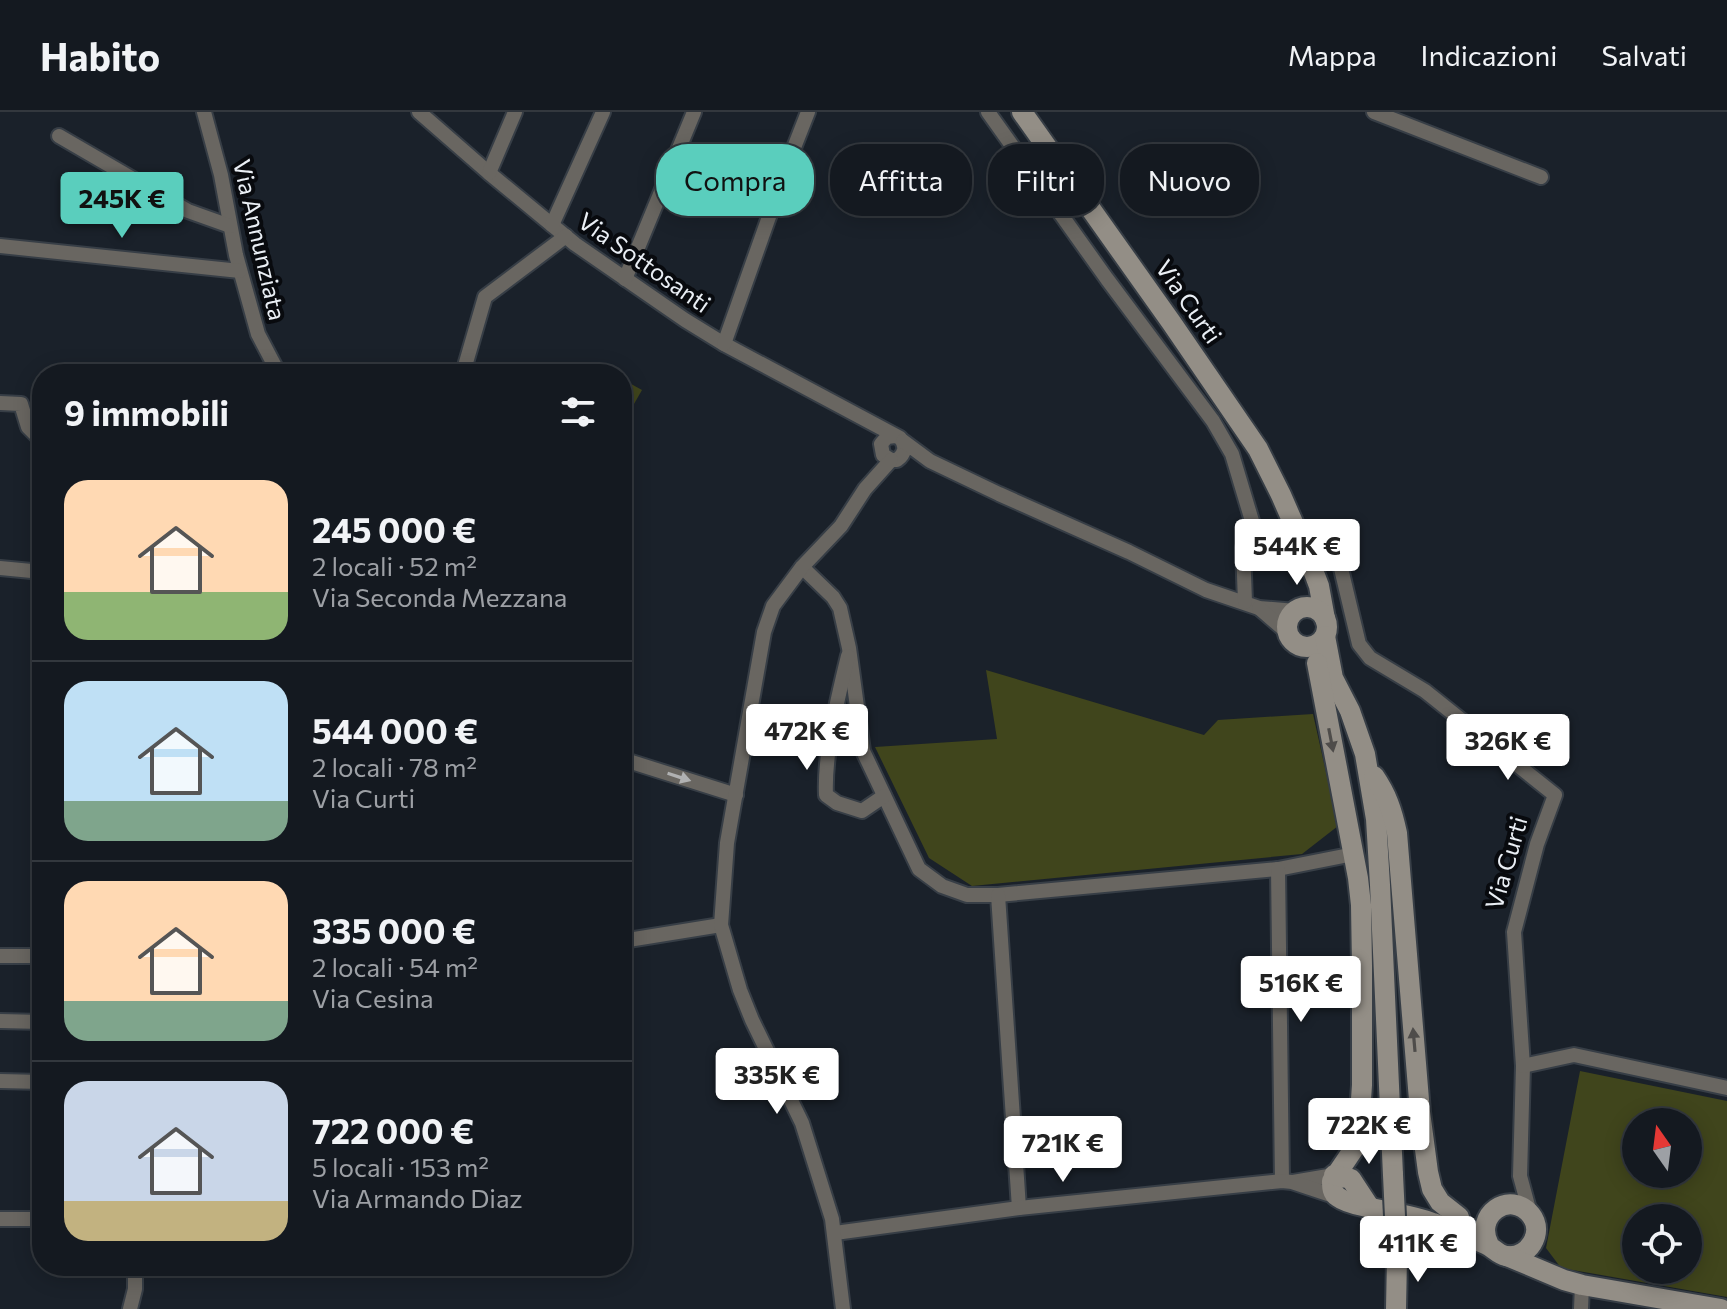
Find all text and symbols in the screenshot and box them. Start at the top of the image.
text: Habito [40,32,160,79]
text: Mappa [1288,38,1377,72]
text: Indicazioni [1421,38,1557,72]
text: Salvati [1601,38,1687,72]
chip: Compra [656,144,814,216]
chip: Affitta [830,144,972,216]
chip: Filtri [988,144,1104,216]
chip: Nuovo [1120,144,1259,216]
street label: Via Annunziata [228,156,293,323]
pin: 245K € [57,172,187,240]
text: 245K € [79,182,165,213]
street label: Via Sottosanti [573,205,717,318]
street label: Via Curti [1150,254,1228,348]
icon: filters [556,390,600,434]
text: 9 immobili [64,391,229,433]
text: 245 000 € [312,508,476,550]
icon: home [128,512,224,608]
pin: 544K € [1232,519,1362,587]
text: 544K € [1253,529,1341,560]
text: 2 locali · 52 m² [312,550,477,581]
text: Via Seconda Mezzana [312,581,567,612]
pin: 472K € [742,704,872,772]
text: 544 000 € [312,709,478,751]
icon: home [128,713,224,809]
text: 472K € [764,714,850,745]
pin: 326K € [1443,714,1573,782]
text: 326K € [1464,724,1552,755]
one-way arrow [1325,727,1338,752]
text: 2 locali · 78 m² [312,751,477,782]
one-way arrow [667,771,691,784]
text: Via Curti [312,782,415,813]
street label: Via Curti [1478,813,1533,912]
text: 335 000 € [312,909,476,951]
icon: home [128,913,224,1009]
text: 2 locali · 54 m² [312,951,478,982]
pin: 516K € [1236,956,1366,1024]
text: 516K € [1259,966,1343,997]
text: Via Cesina [312,982,434,1013]
one-way arrow [1407,1027,1420,1052]
pin: 335K € [712,1048,842,1116]
text: 335K € [734,1058,820,1089]
pin: 722K € [1304,1098,1434,1166]
text: 722K € [1326,1108,1412,1139]
north arrow [1622,1108,1702,1188]
map controls [1622,1108,1702,1284]
text: 722 000 € [312,1109,474,1151]
icon: home [128,1113,224,1209]
pin: 721K € [998,1116,1128,1184]
text: 721K € [1022,1126,1104,1157]
text: 5 locali · 153 m² [312,1151,489,1182]
text: Via Armando Diaz [312,1182,523,1213]
button: locate [1622,1204,1702,1284]
pin: 411K € [1353,1216,1483,1284]
text: 411K € [1378,1226,1458,1257]

